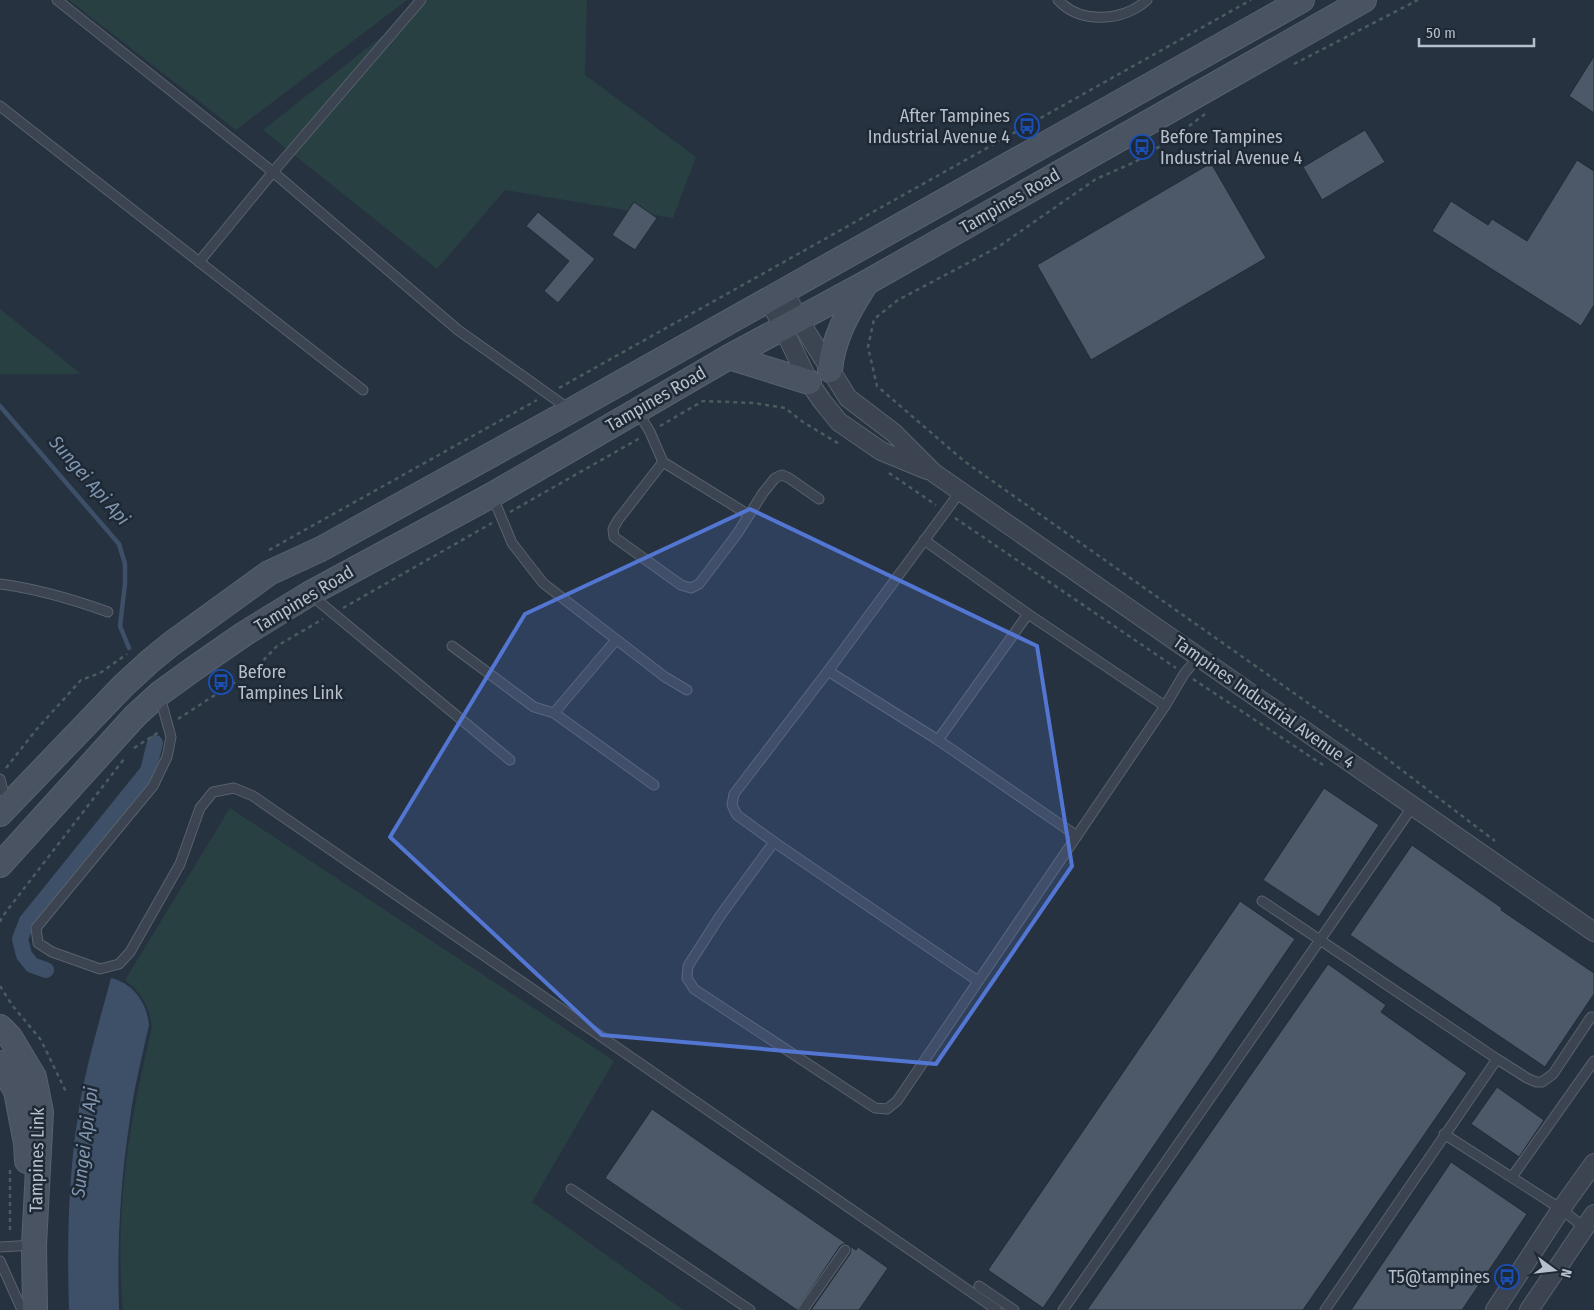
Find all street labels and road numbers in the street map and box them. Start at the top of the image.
street label: Tampines Road [956,164,1064,238]
street label: Tampines Road [602,362,710,436]
street label: Tampines Road [250,561,358,637]
street label: Tampines Industrial Avenue 4 [1169,631,1359,773]
street label: Tampines Link [25,1107,49,1213]

